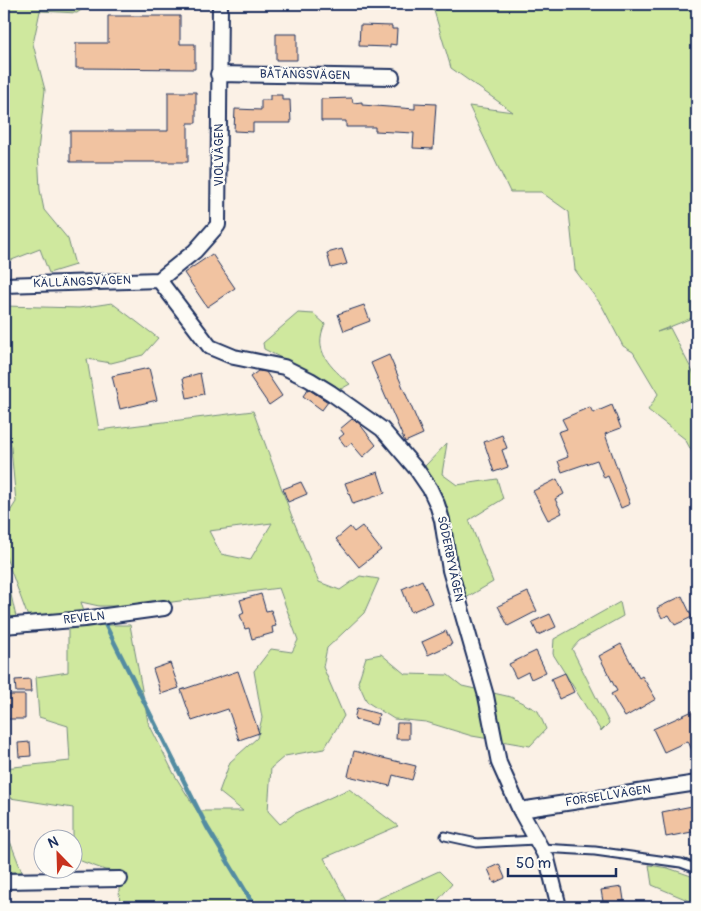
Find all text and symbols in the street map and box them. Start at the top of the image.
street label: BÅTÄNGSVÄGEN [260,66,350,83]
street label: VIOLVÄGEN [211,124,227,186]
street label: KÄLLÄNGSVÄGEN [33,272,131,291]
street label: SÖDERBYVÄGEN [434,514,467,603]
street label: REVELN [63,608,105,628]
street label: FORSELLVÄGEN [564,781,652,810]
north arrow [32,828,82,878]
text: N [45,833,61,852]
scale bar [508,846,616,878]
text: 50 m [516,854,551,873]

